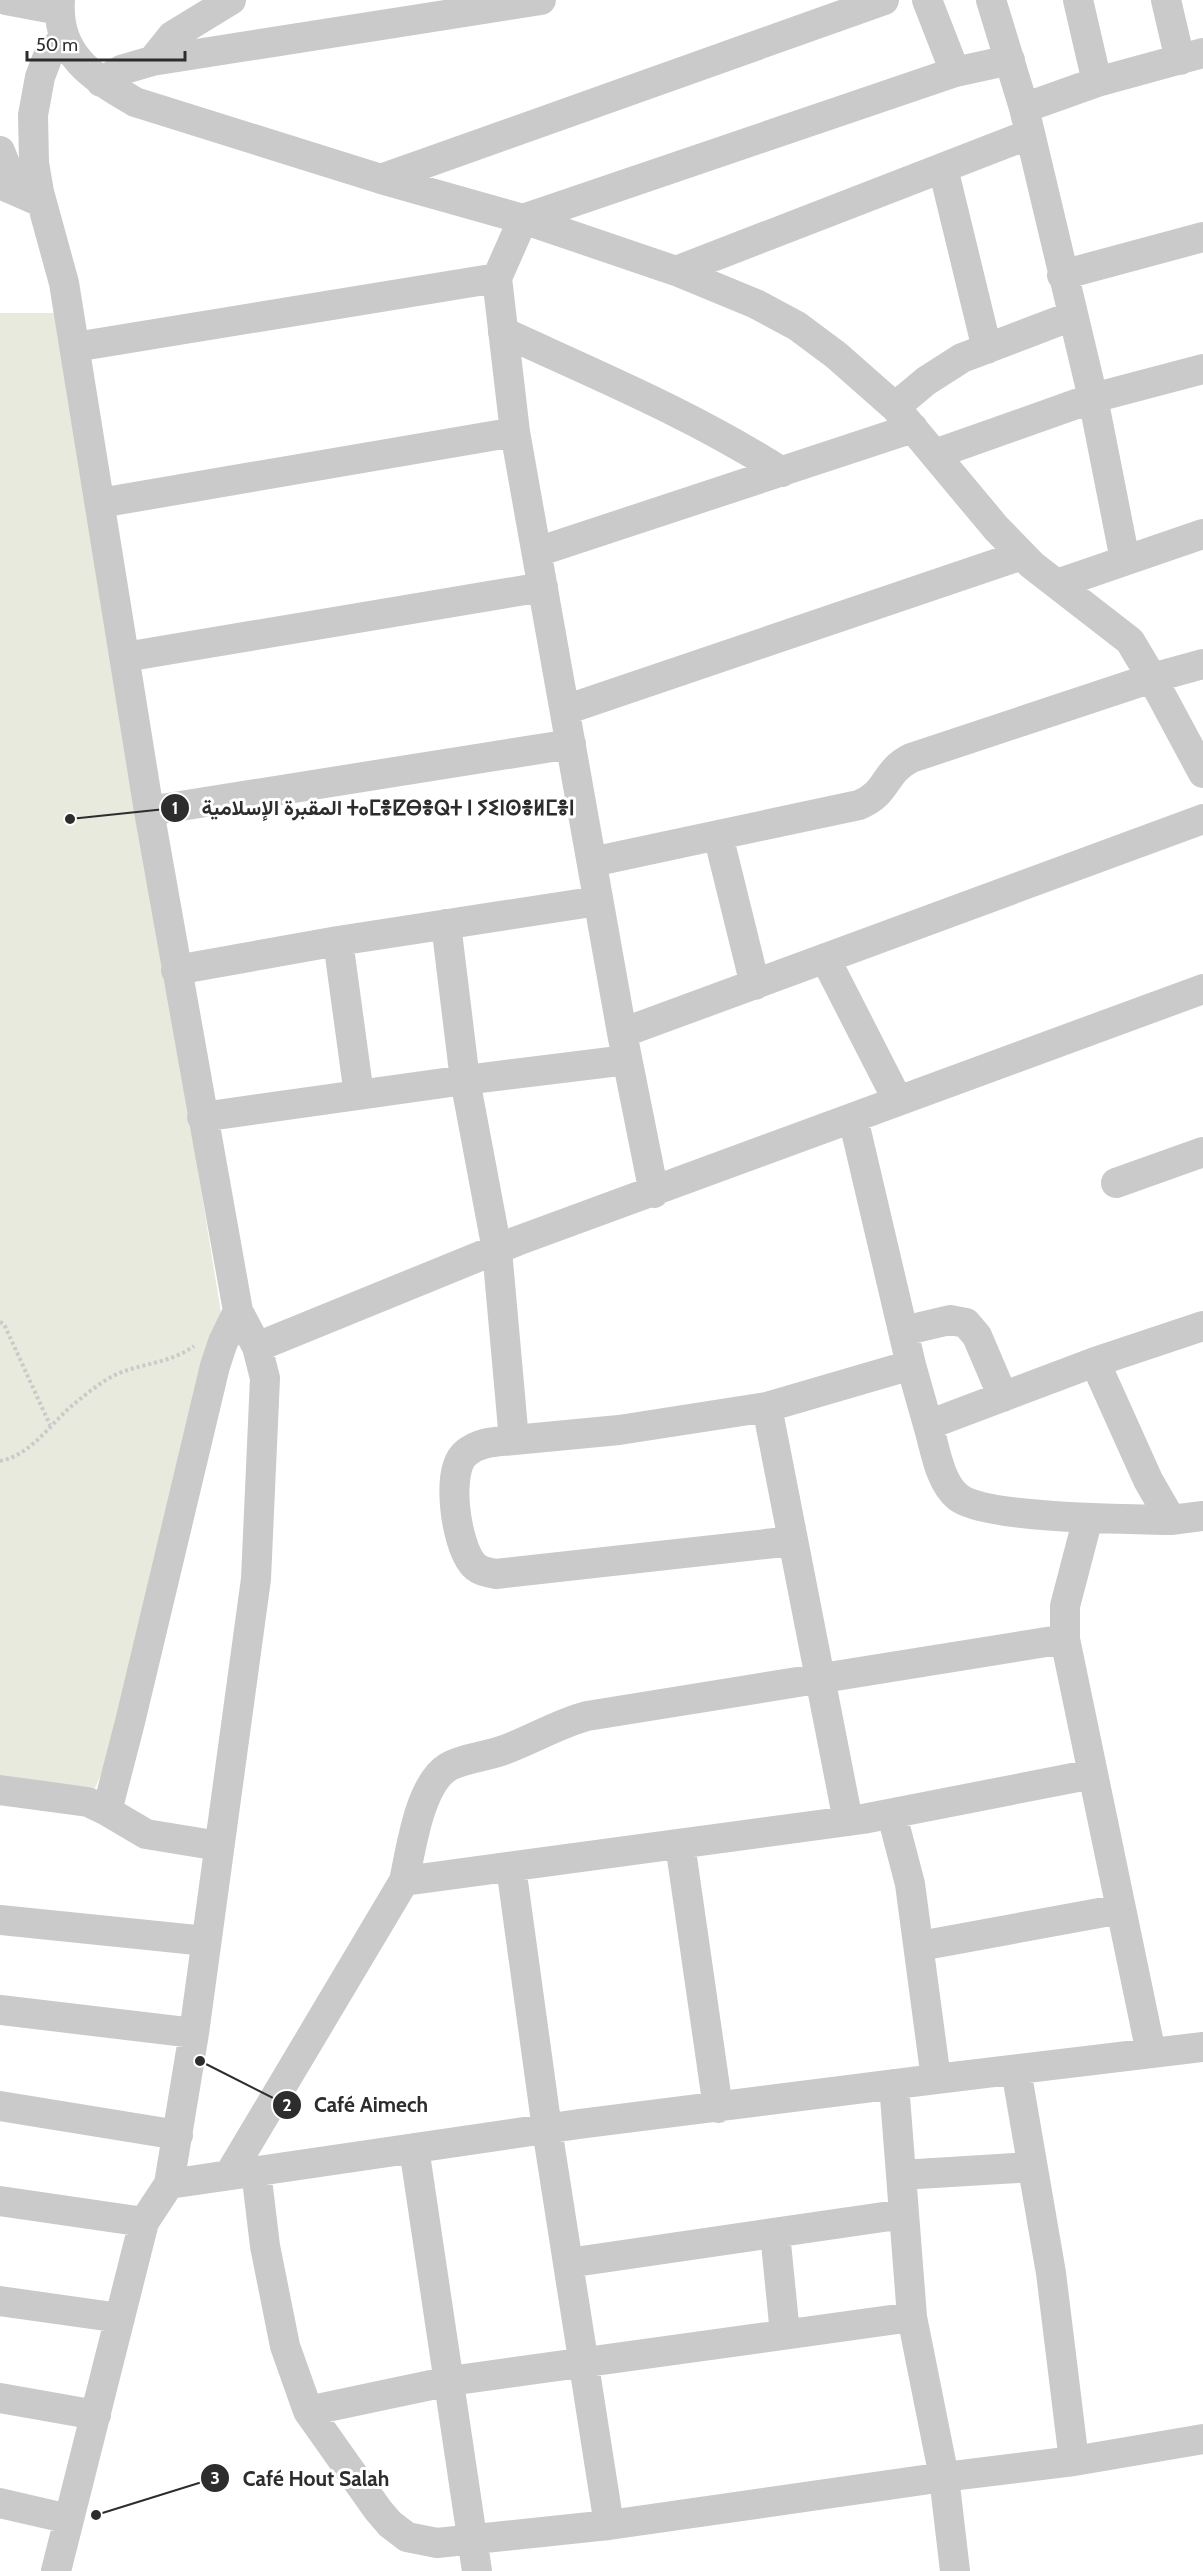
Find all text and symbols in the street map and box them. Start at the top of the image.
scale bar [27,24,184,62]
text: 50 m [36,34,78,56]
callout: المقبرة الإسلامية ⵜⴰⵎⴻⵇⴱⴻⵕⵜ ⵏ ⵢⵉⵏⵙⴻⵍⵎⴻⵏ [160,789,587,828]
text: المقبرة الإسلامية ⵜⴰⵎⴻⵇⴱⴻⵕⵜ ⵏ ⵢⵉⵏⵙⴻⵍⵎⴻⵏ [201,795,575,822]
text: 1 [172,797,178,819]
callout: Café Aimech [272,2086,440,2125]
text: Café Aimech [314,2092,428,2117]
text: 2 [282,2094,292,2116]
callout: Café Hout Salah [200,2459,401,2498]
text: Café Hout Salah [243,2466,389,2491]
text: 3 [210,2467,220,2489]

